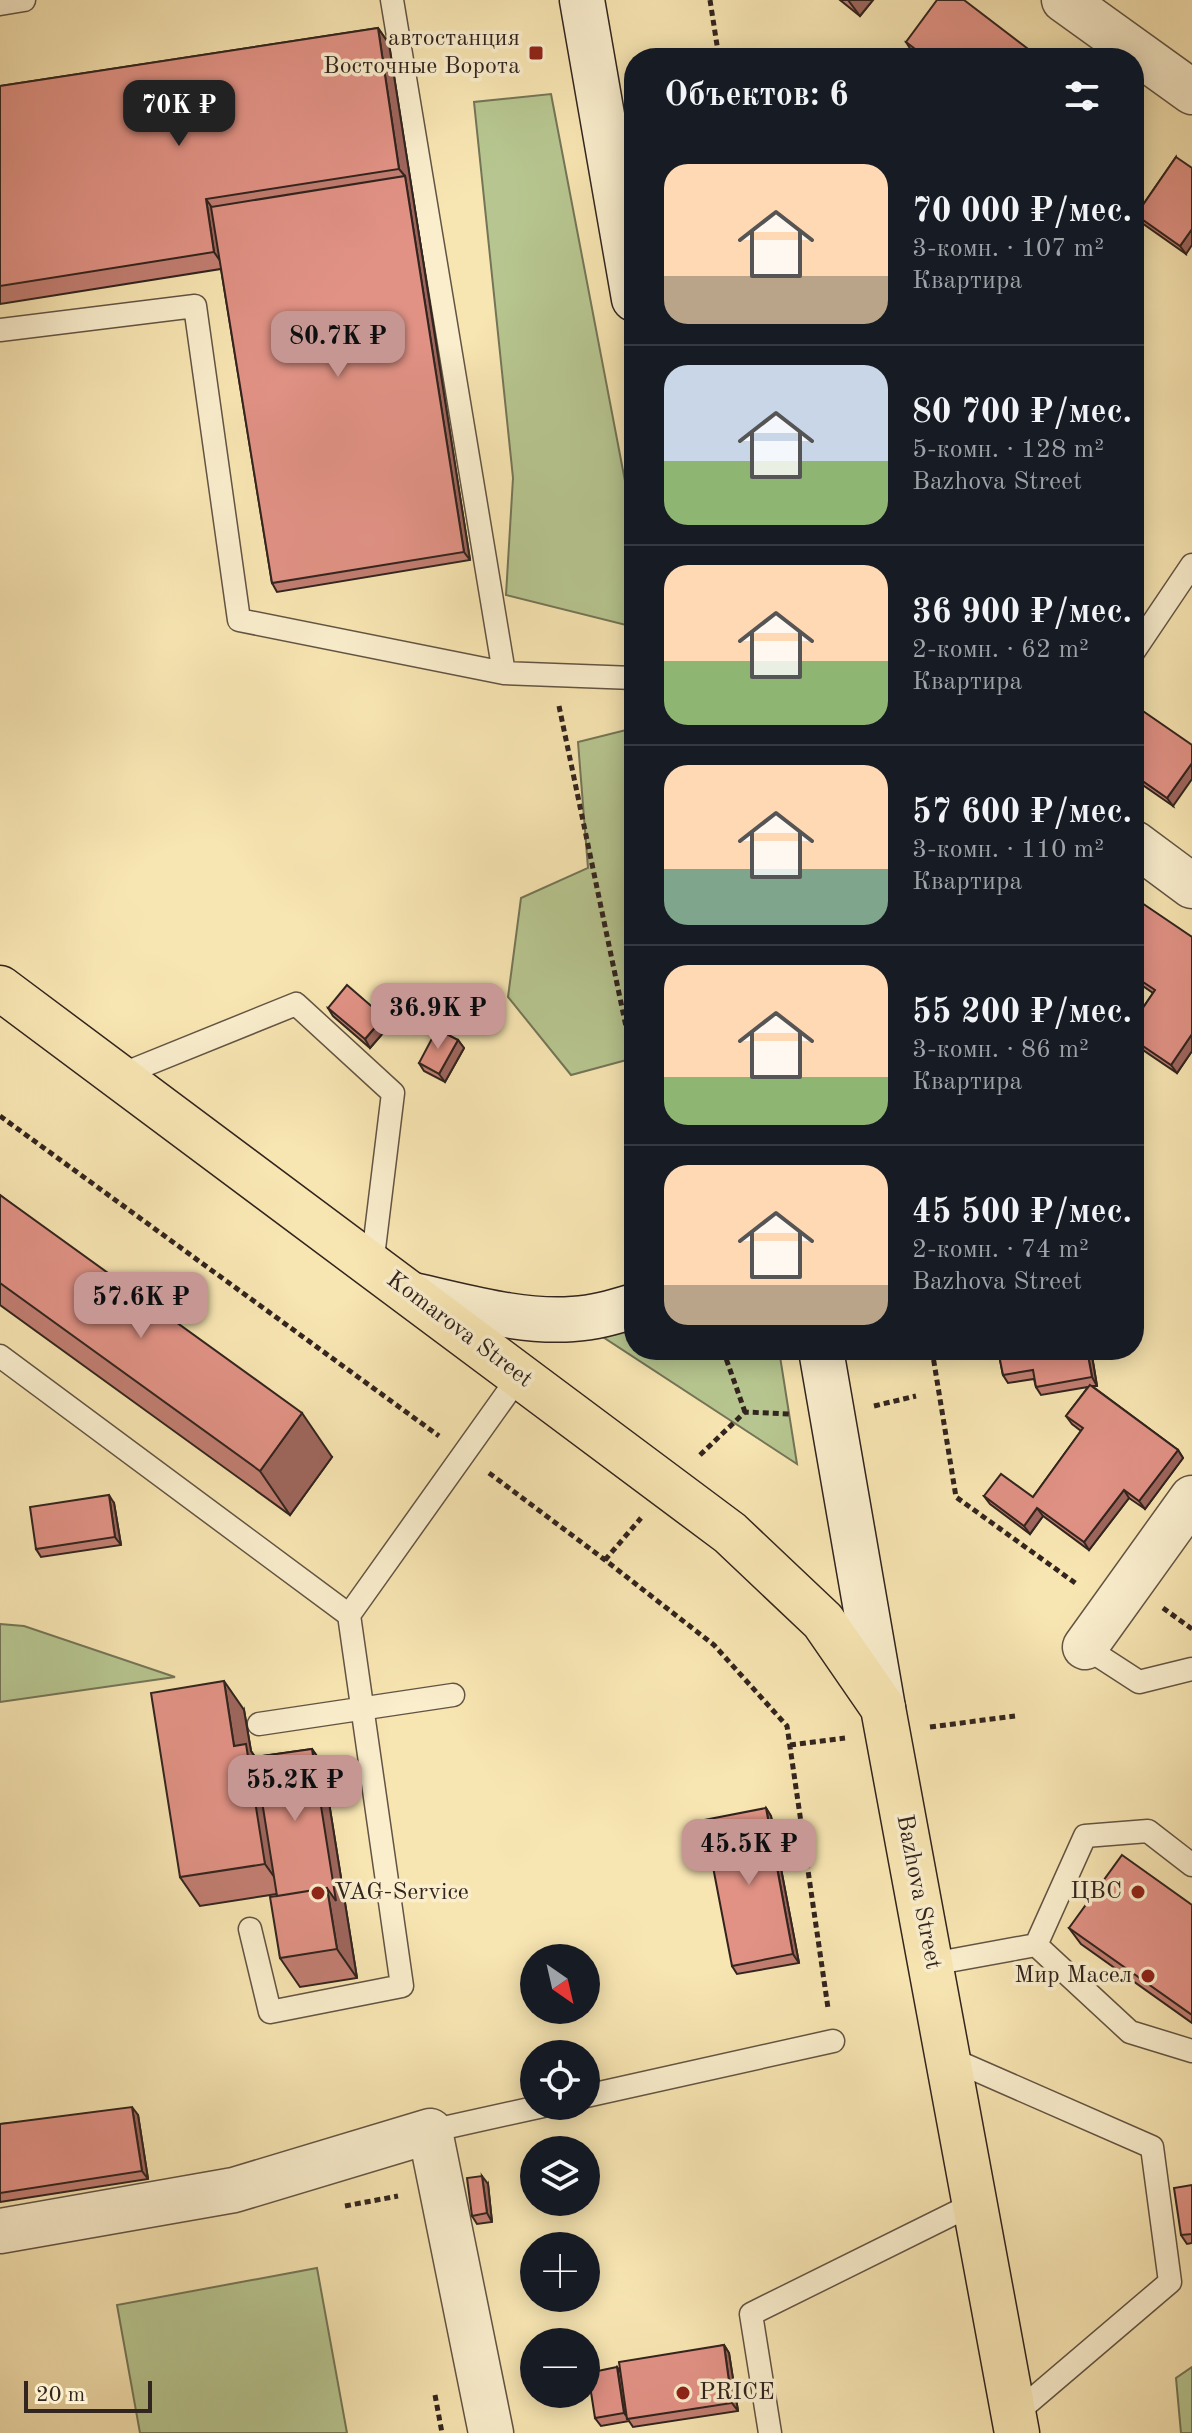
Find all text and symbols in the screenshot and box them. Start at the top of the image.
place label: автостанция Восточные Ворота [323,27,520,79]
marker: автостанция Восточные Ворота [527,44,545,62]
icon: filters [1060,74,1104,118]
text: Объектов: 6 [664,79,849,113]
pin: 70K ₽ [123,80,235,148]
text: 70K ₽ [141,93,217,119]
text: 70 000 ₽/мес. [912,195,1132,229]
icon: home [728,196,824,292]
text: 3-комн. · 107 m² [912,236,1104,262]
text: Квартира [912,268,1022,294]
pin: 80.7K ₽ [264,311,412,379]
text: 80.7K ₽ [289,324,387,350]
text: 80 700 ₽/мес. [912,396,1132,430]
icon: home [728,397,824,493]
text: 5-комн. · 128 m² [912,437,1104,463]
text: Bazhova Street [912,469,1082,495]
text: 36 900 ₽/мес. [912,596,1132,630]
icon: home [728,597,824,693]
text: 2-комн. · 62 m² [912,637,1089,663]
text: Квартира [912,669,1022,695]
text: 57 600 ₽/мес. [912,796,1132,830]
icon: home [728,797,824,893]
text: 3-комн. · 110 m² [912,837,1104,863]
text: Квартира [912,869,1022,895]
pin: 36.9K ₽ [364,983,512,1051]
text: 36.9K ₽ [389,996,487,1022]
text: 55 200 ₽/мес. [912,996,1132,1030]
icon: home [728,997,824,1093]
text: 3-комн. · 86 m² [912,1037,1089,1063]
text: Квартира [912,1069,1022,1095]
text: 45 500 ₽/мес. [912,1196,1132,1230]
icon: home [728,1197,824,1293]
text: 2-комн. · 74 m² [912,1237,1089,1263]
street label: Komarova Street [382,1268,536,1392]
text: Bazhova Street [912,1269,1082,1295]
pin: 57.6K ₽ [67,1272,215,1340]
text: 57.6K ₽ [92,1285,190,1311]
pin: 55.2K ₽ [221,1755,369,1823]
text: 55.2K ₽ [246,1768,344,1794]
street label: Bazhova Street [891,1813,945,1971]
pin: 45.5K ₽ [675,1819,823,1887]
text: 45.5K ₽ [700,1832,798,1858]
place label: ЦВС [1070,1880,1122,1904]
place label: VAG-Service [334,1881,469,1905]
marker: ЦВС [1129,1883,1147,1901]
marker: VAG-Service [309,1884,327,1902]
north arrow [520,1944,600,2024]
map controls [520,1944,600,2408]
place label: Мир Масел [1014,1964,1132,1988]
marker: Мир Масел [1139,1967,1157,1985]
button: locate [520,2040,600,2120]
button: layers [520,2136,600,2216]
button: + [520,2232,600,2312]
button: − [520,2328,600,2408]
scale bar [24,2377,152,2413]
place label: PRICE [699,2381,775,2405]
text: 20 m [36,2384,85,2406]
marker: PRICE [674,2384,692,2402]

